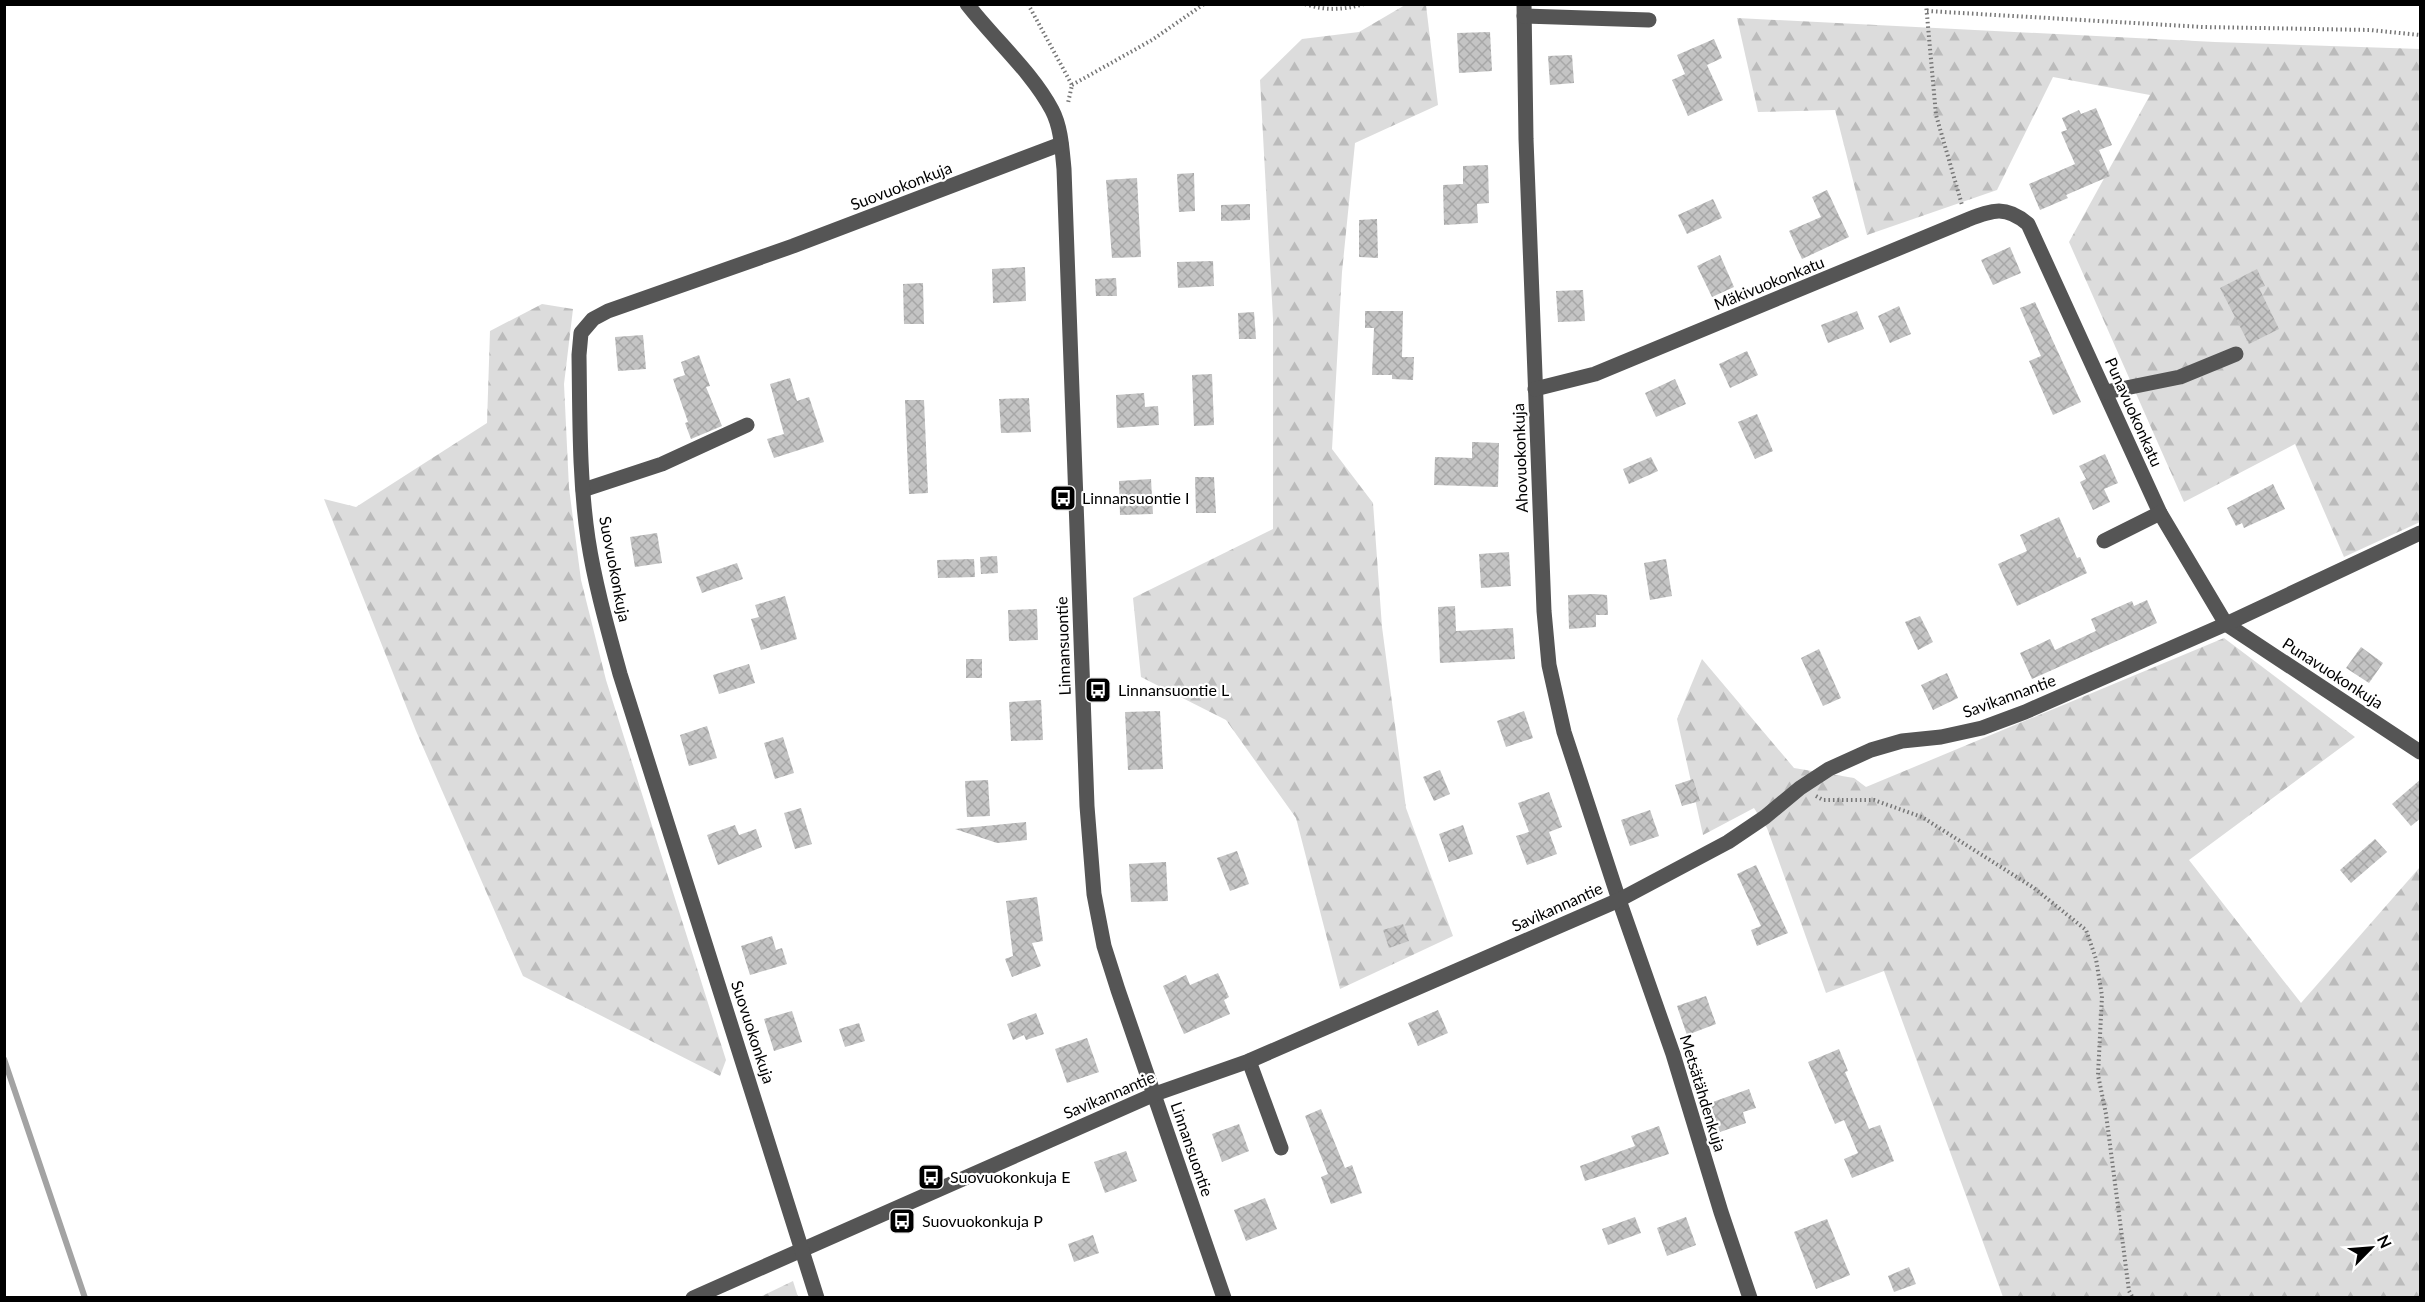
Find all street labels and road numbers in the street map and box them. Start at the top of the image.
street label: Suovuokonkuja [847,157,954,214]
street label: Mäkivuokonkatu [1711,252,1827,313]
street label: Punavuokonkatu [2102,354,2167,469]
street label: Ahovuokonkuja [1508,403,1531,513]
street label: Suovuokonkuja [596,515,635,623]
street label: Linnansuontie [1051,596,1074,696]
street label: Punavuokonkuja [2279,633,2387,712]
street label: Savikannantie [1960,670,2058,721]
street label: Savikannantie [1508,878,1605,935]
street label: Suovuokonkuja [728,978,779,1086]
street label: Metsätähdenkuja [1677,1032,1730,1154]
street label: Savikannantie [1060,1067,1157,1122]
street label: Linnansuontie [1167,1099,1218,1199]

